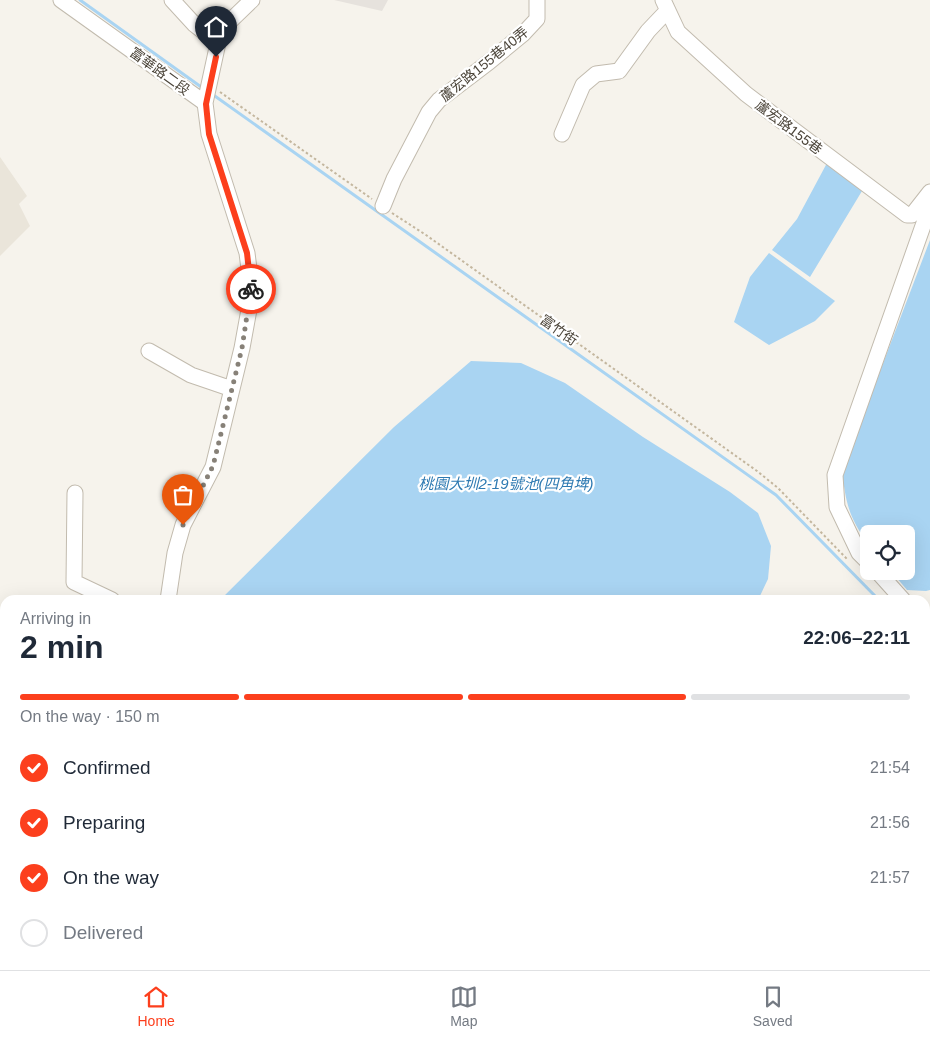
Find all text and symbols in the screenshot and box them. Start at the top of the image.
pin [195,6,237,57]
icon: home [202,13,230,41]
street label: 蘆宏路155巷40弄 [437,24,531,104]
street label: 富華路二段 [127,44,193,98]
street label: 蘆宏路155巷 [752,97,826,157]
courier [226,264,276,314]
icon: bike [237,275,265,303]
street label: 富竹街 [537,311,581,349]
pin [162,474,204,525]
water label: 桃園大圳2-19號池(四角埤) [418,475,594,492]
icon: bag [169,481,197,509]
map controls [860,525,915,580]
button: locate [860,525,915,580]
text: Arriving in [20,610,91,627]
text: 22:06–22:11 [803,627,910,648]
text: 2 min [20,629,104,665]
text: On the way · 150 m [20,708,160,725]
icon: check [20,754,48,782]
text: Confirmed [63,757,151,778]
text: 21:54 [870,759,910,776]
icon: check [20,809,48,837]
text: Preparing [63,812,145,833]
text: 21:56 [870,814,910,831]
icon: check [20,864,48,892]
text: On the way [63,867,159,888]
text: 21:57 [870,869,910,886]
text: Delivered [63,922,143,943]
tab: Home [137,983,175,1029]
tab: Map [450,983,478,1029]
tab: Saved [753,983,792,1029]

